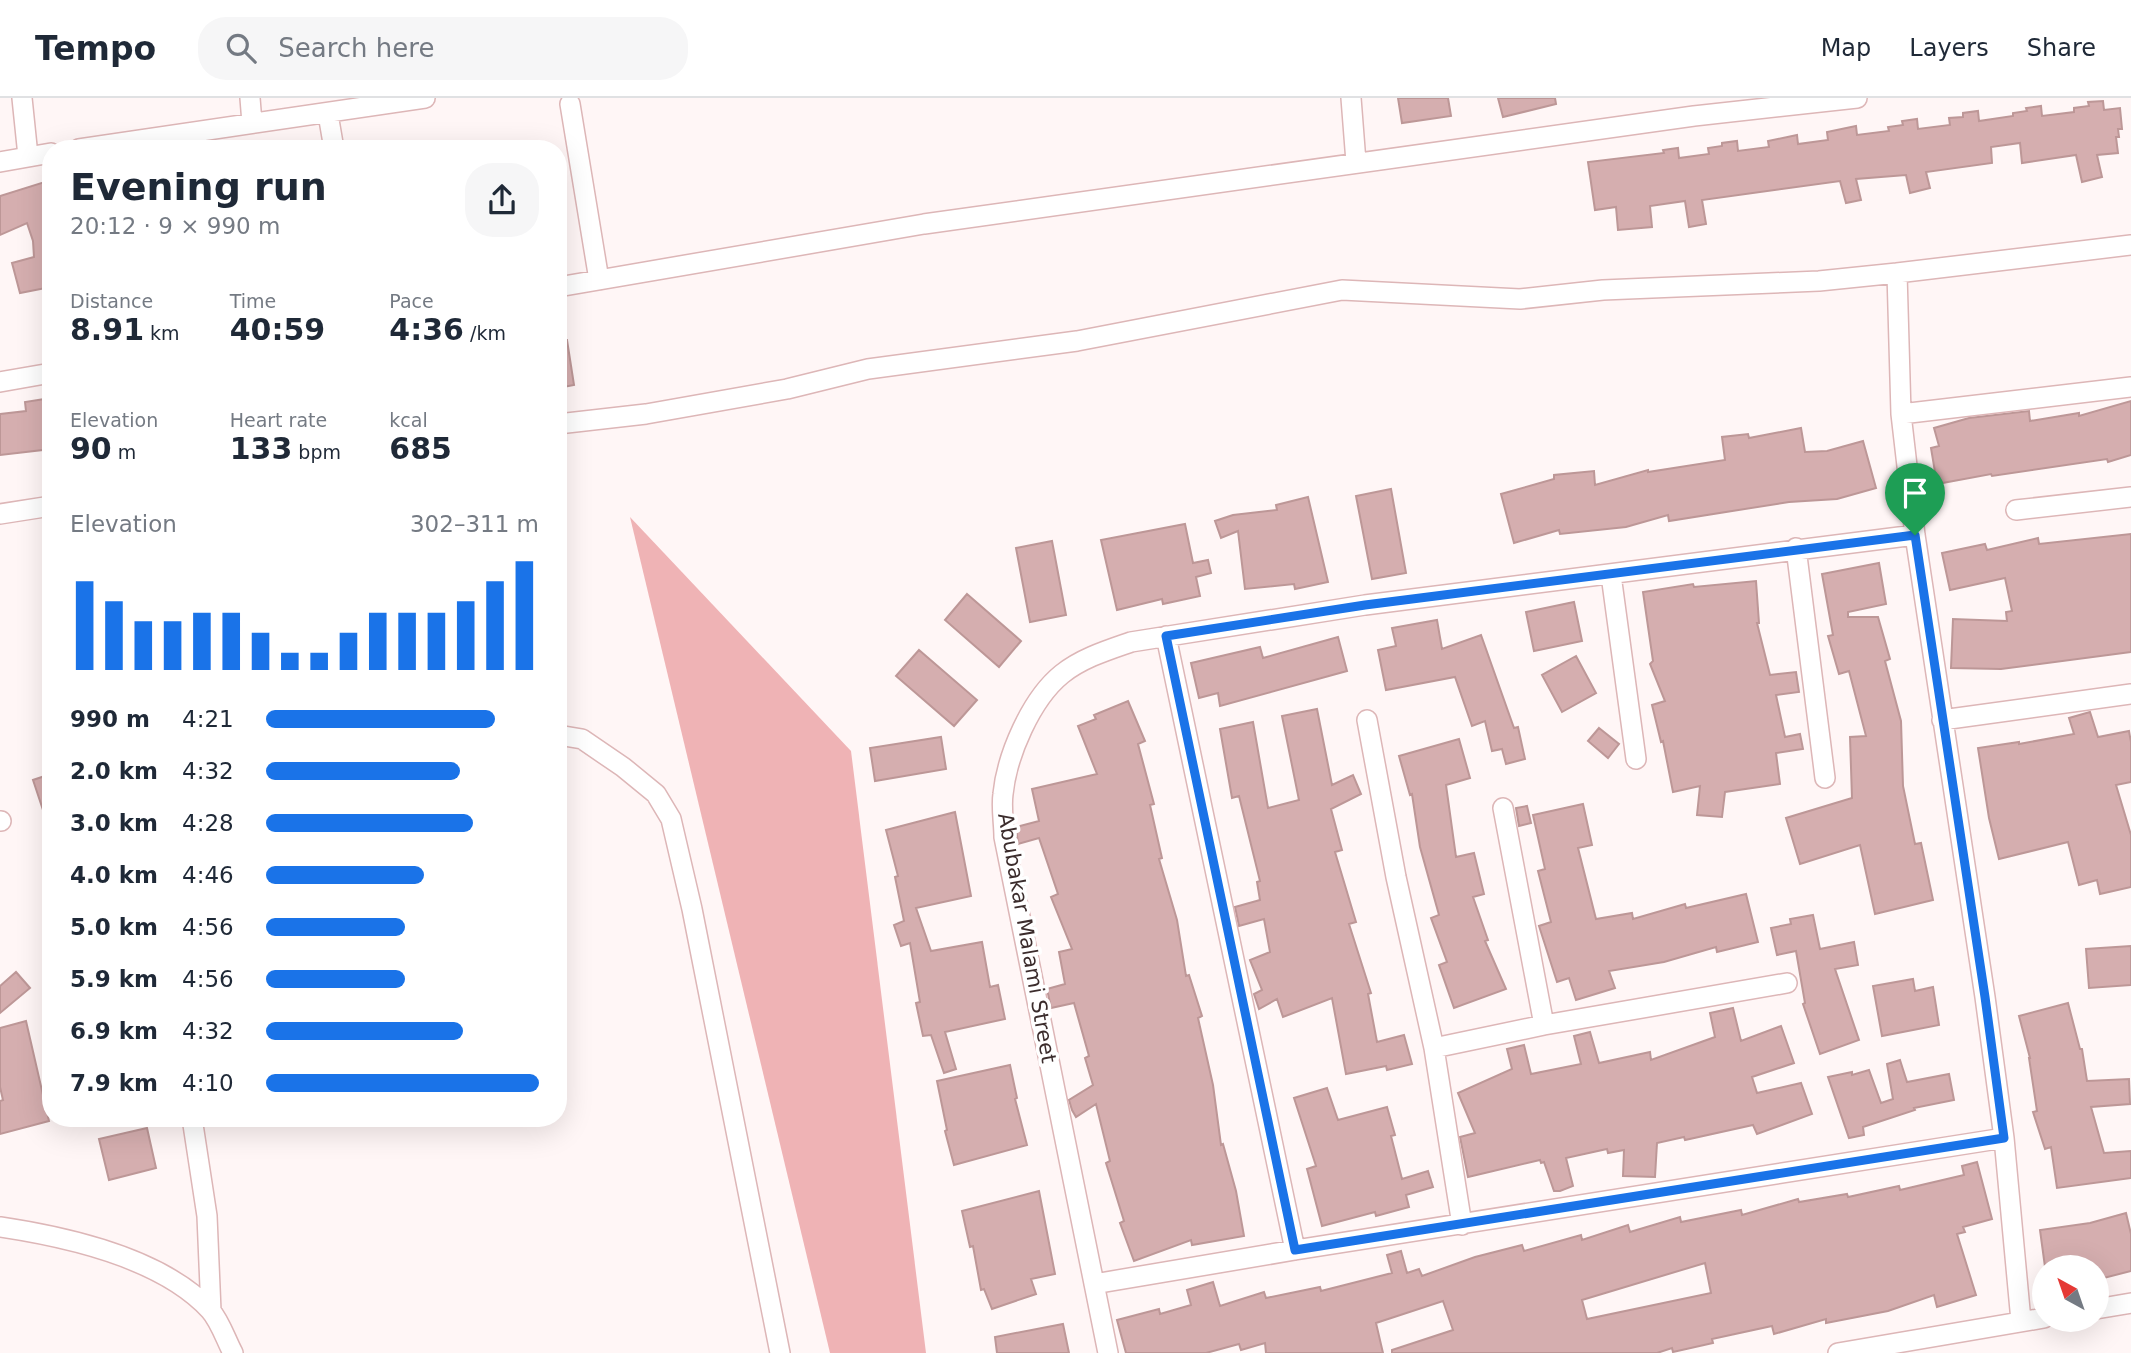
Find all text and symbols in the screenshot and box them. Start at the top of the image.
search box [198,17,688,80]
text: Tempo [35,29,156,68]
icon: search [222,29,260,67]
text: Search here [278,33,434,63]
text: Map [1821,34,1871,62]
text: Layers [1909,34,1989,62]
text: Share [2027,34,2096,62]
button: share [465,163,539,237]
text: Evening run [70,165,327,209]
text: 20:12 · 9 × 990 m [70,213,280,239]
text: Distance [70,290,153,312]
text: Time [230,290,276,312]
text: Pace [389,290,434,312]
text: 8.91 [70,312,144,347]
text: 40:59 [230,312,325,347]
text: 4:36 [389,312,464,347]
text: km [144,322,180,344]
text: /km [464,322,506,344]
text: Elevation [70,409,158,431]
text: Heart rate [230,409,327,431]
text: kcal [389,409,428,431]
text: 90 [70,431,112,466]
text: 133 [230,431,292,466]
text: 685 [389,431,452,466]
text: m [112,441,136,463]
text: bpm [292,441,341,463]
pin [1885,463,1945,535]
icon: arrive [1896,474,1934,512]
text: Elevation [70,511,177,537]
text: 302–311 m [410,511,539,537]
text: 990 m [70,706,150,732]
text: 4:21 [182,706,234,732]
text: 2.0 km [70,758,158,784]
text: 4:32 [182,758,234,784]
text: 3.0 km [70,810,158,836]
text: 4:28 [182,810,234,836]
street label: Abubakar Malami Street [993,811,1061,1065]
text: 4.0 km [70,862,158,888]
text: 4:46 [182,862,234,888]
text: 5.0 km [70,914,158,940]
text: 4:56 [182,914,234,940]
text: 5.9 km [70,966,158,992]
text: 4:56 [182,966,234,992]
text: 6.9 km [70,1018,158,1044]
text: 4:32 [182,1018,234,1044]
text: 7.9 km [70,1070,158,1096]
text: 4:10 [182,1070,234,1096]
north arrow [2032,1255,2109,1332]
map controls [2032,1255,2109,1332]

